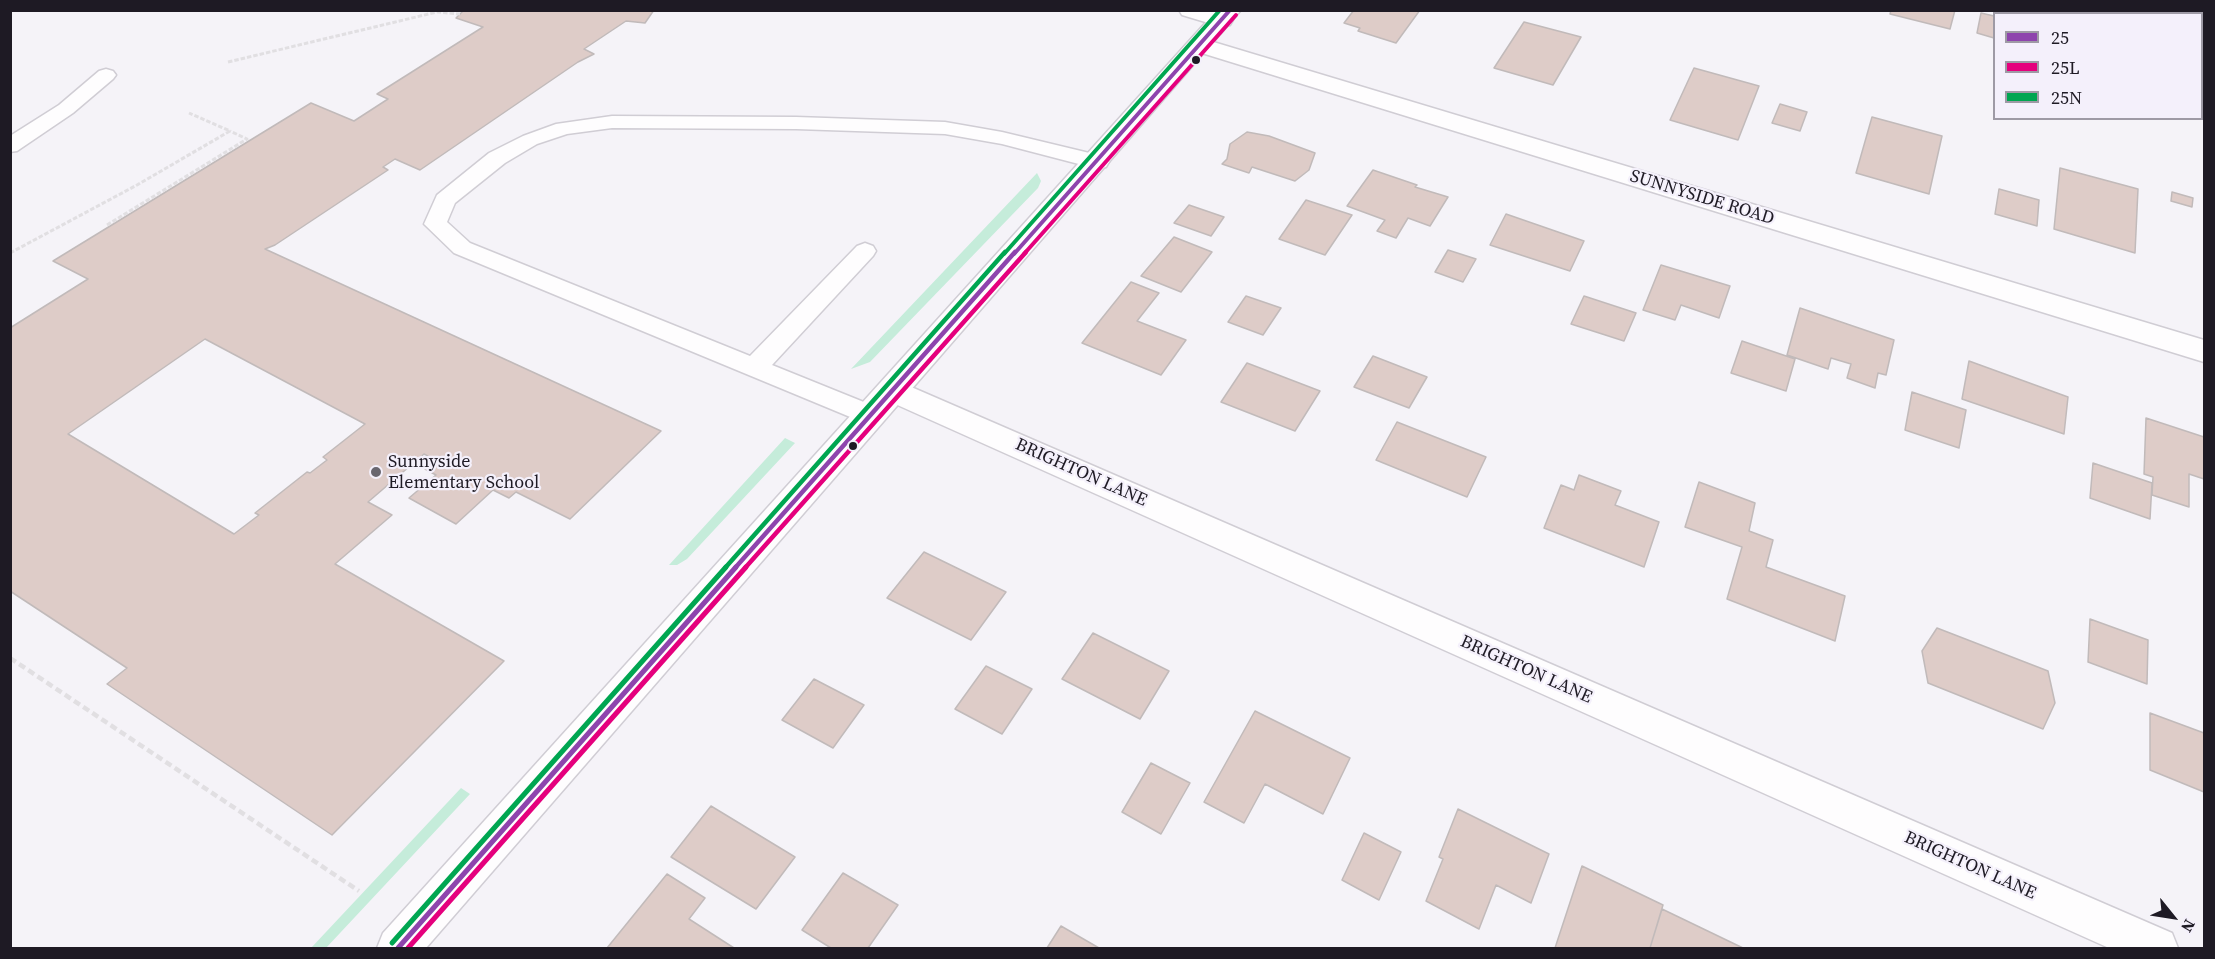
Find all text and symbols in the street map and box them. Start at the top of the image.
legend [1993,12,2203,120]
text: 25 [2051,25,2069,50]
unlabelled marker [1190,54,1202,66]
text: 25L [2051,55,2080,80]
text: 25N [2051,85,2082,110]
street label: SUNNYSIDE ROAD [1627,166,1777,230]
street label: BRIGHTON LANE [1012,434,1150,512]
unlabelled marker [847,440,859,452]
place label: Sunnyside Elementary School [388,451,539,494]
marker: Sunnyside Elementary School [369,465,383,479]
street label: BRIGHTON LANE [1457,631,1595,709]
street label: BRIGHTON LANE [1901,827,2039,905]
north arrow [2143,887,2203,947]
text: N [2176,915,2201,937]

